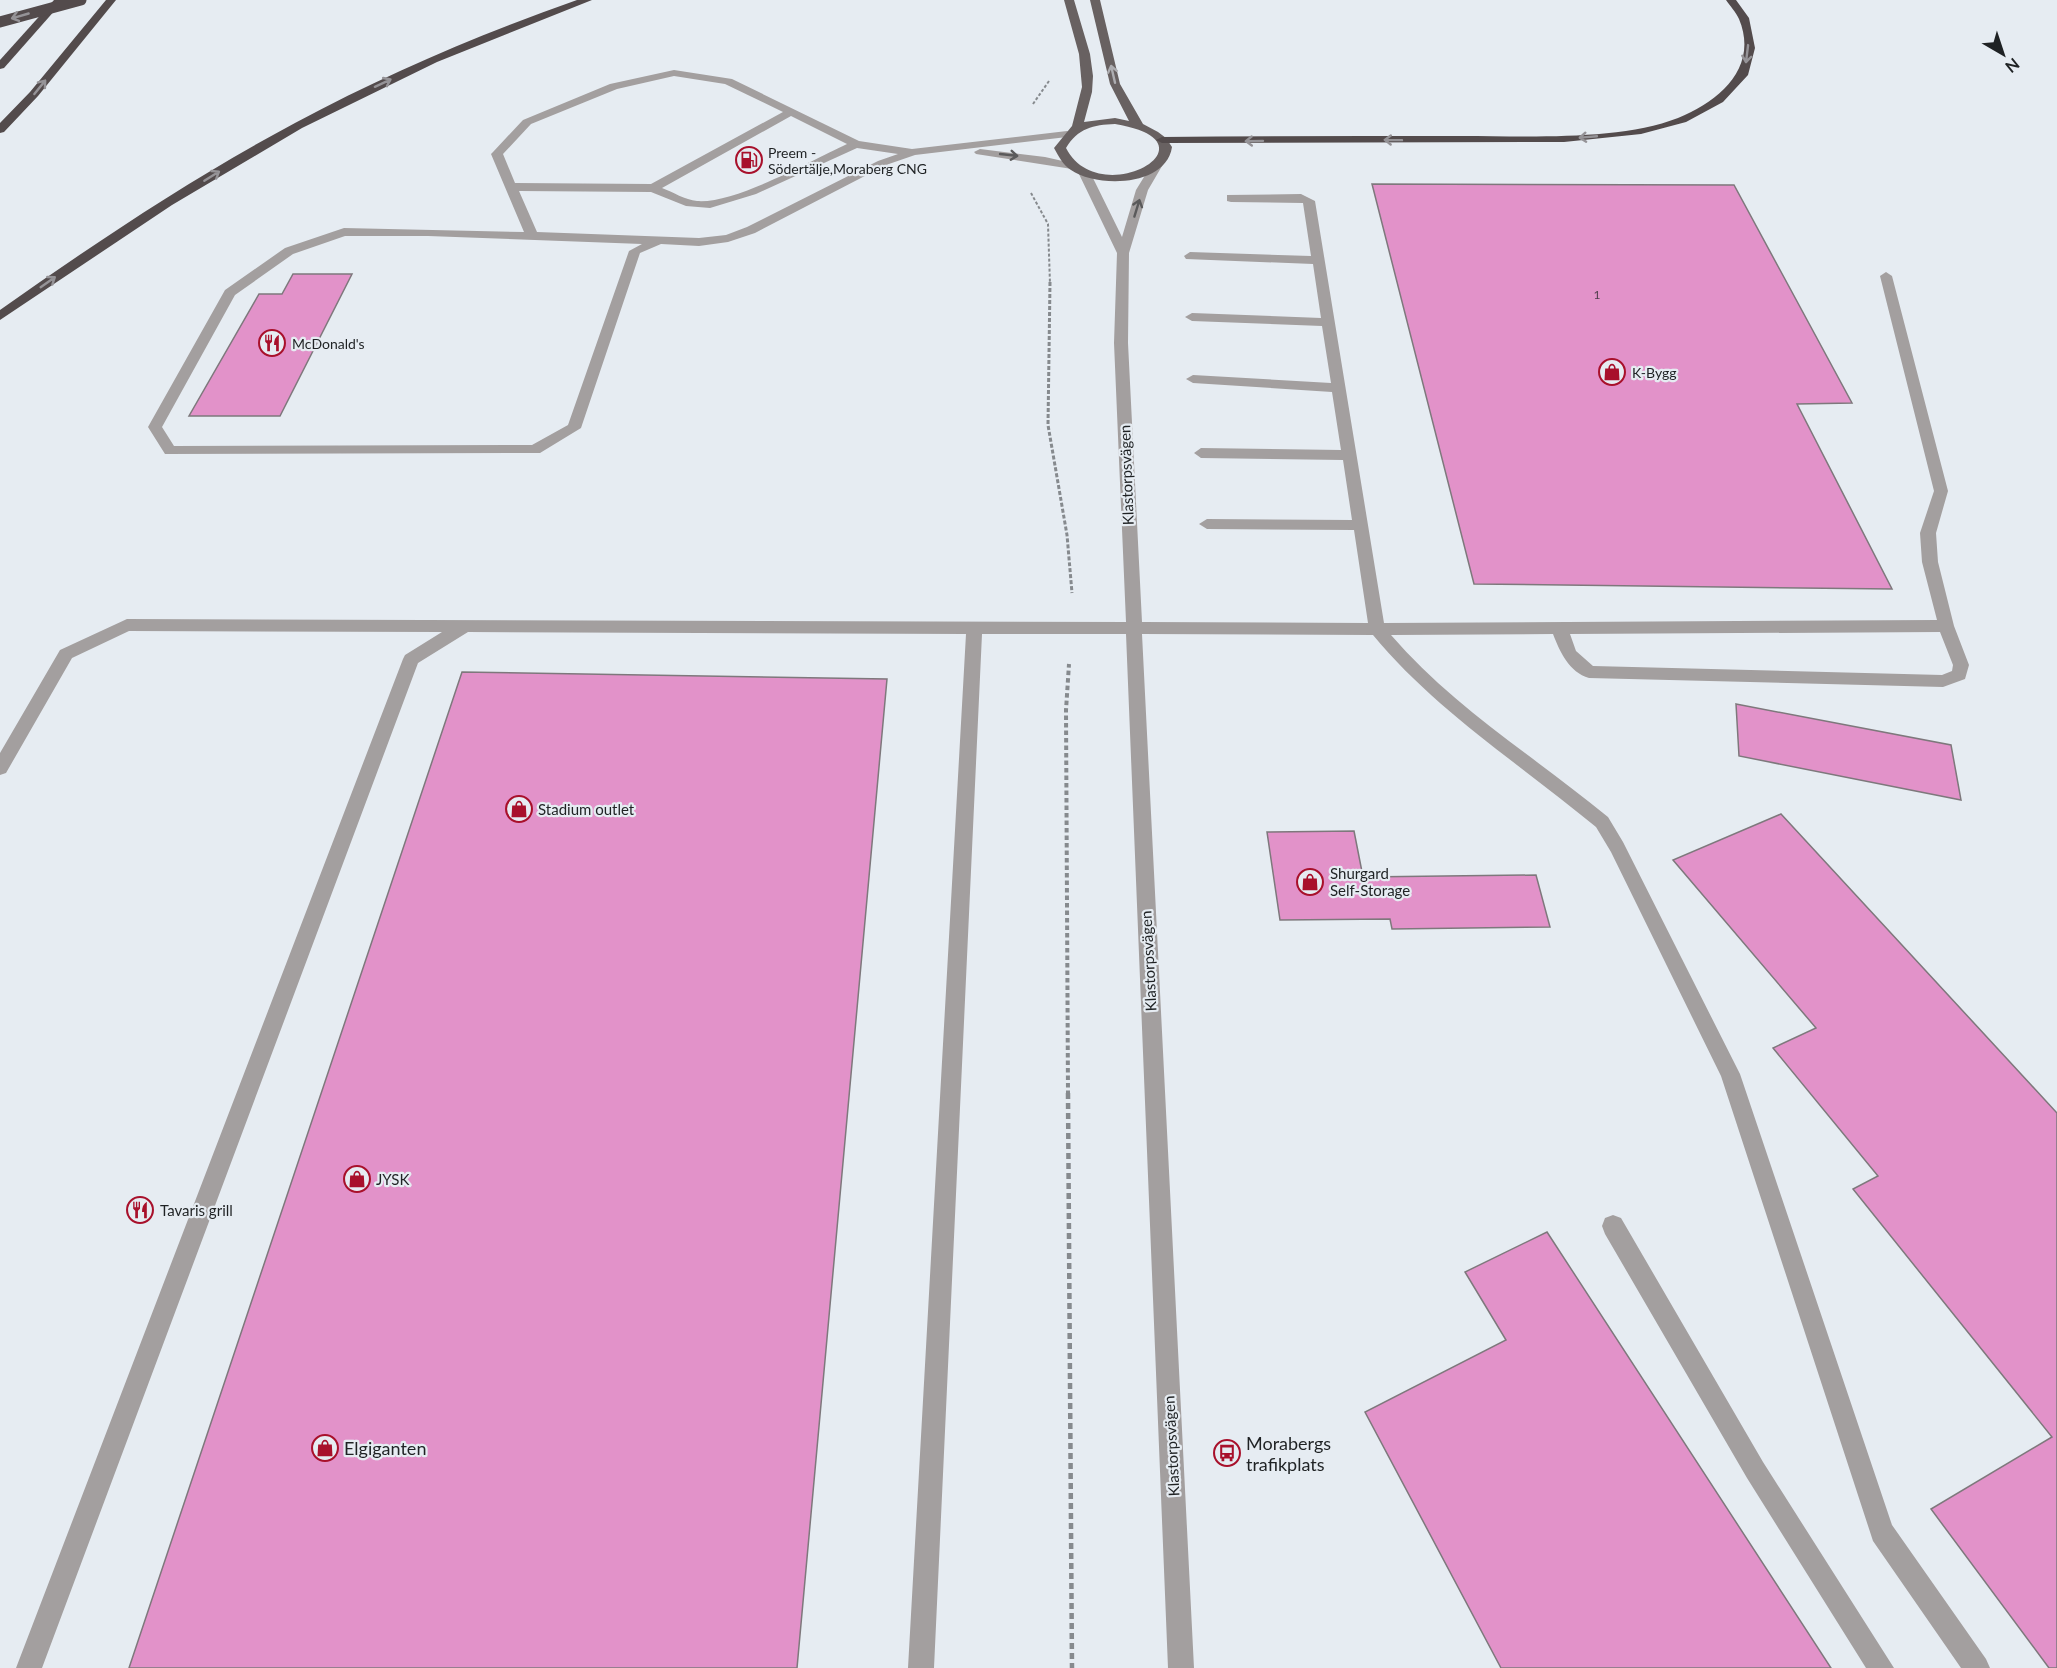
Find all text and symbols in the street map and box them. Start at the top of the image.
one-way arrow [11,11,30,22]
north arrow [1973,24,2033,84]
one-way arrow [1742,43,1753,63]
text: N [2002,55,2024,77]
one-way arrow [1106,64,1118,83]
one-way arrow [373,76,391,88]
one-way arrow [34,79,47,95]
one-way arrow [1578,131,1598,142]
one-way arrow [1383,134,1403,146]
one-way arrow [1244,135,1264,147]
place label: Preem - Södertälje,Moraberg CNG [768,144,927,177]
fuel station icon: Preem - Södertälje,Moraberg CNG [734,145,764,175]
one-way arrow [999,150,1019,161]
one-way arrow [203,170,220,183]
one-way arrow [1132,199,1143,218]
one-way arrow [39,276,55,288]
house number: 1 [1594,287,1601,302]
restaurant icon: McDonald's [257,328,287,358]
place label: McDonald's [292,335,365,352]
shop icon: K-Bygg [1597,357,1627,387]
place label: K-Bygg [1632,364,1677,381]
street label: Klastorpsvägen [1115,424,1137,526]
shop icon: Stadium outlet [504,794,534,824]
place label: Stadium outlet [538,800,635,818]
place label: Shurgard Self-Storage [1330,864,1410,899]
shop icon: Shurgard Self-Storage [1295,867,1325,897]
street label: Klastorpsvägen [1136,910,1160,1012]
shop icon: JYSK [342,1164,372,1194]
place label: JYSK [376,1170,410,1188]
restaurant icon: Tavaris grill [125,1195,155,1225]
place label: Tavaris grill [160,1201,233,1219]
street label: Klastorpsvägen [1159,1395,1183,1497]
place label: Morabergs trafikplats [1246,1432,1331,1475]
shop icon: Elgiganten [310,1433,340,1463]
place label: Elgiganten [344,1437,426,1459]
bus stop icon: Morabergs trafikplats [1212,1438,1242,1468]

